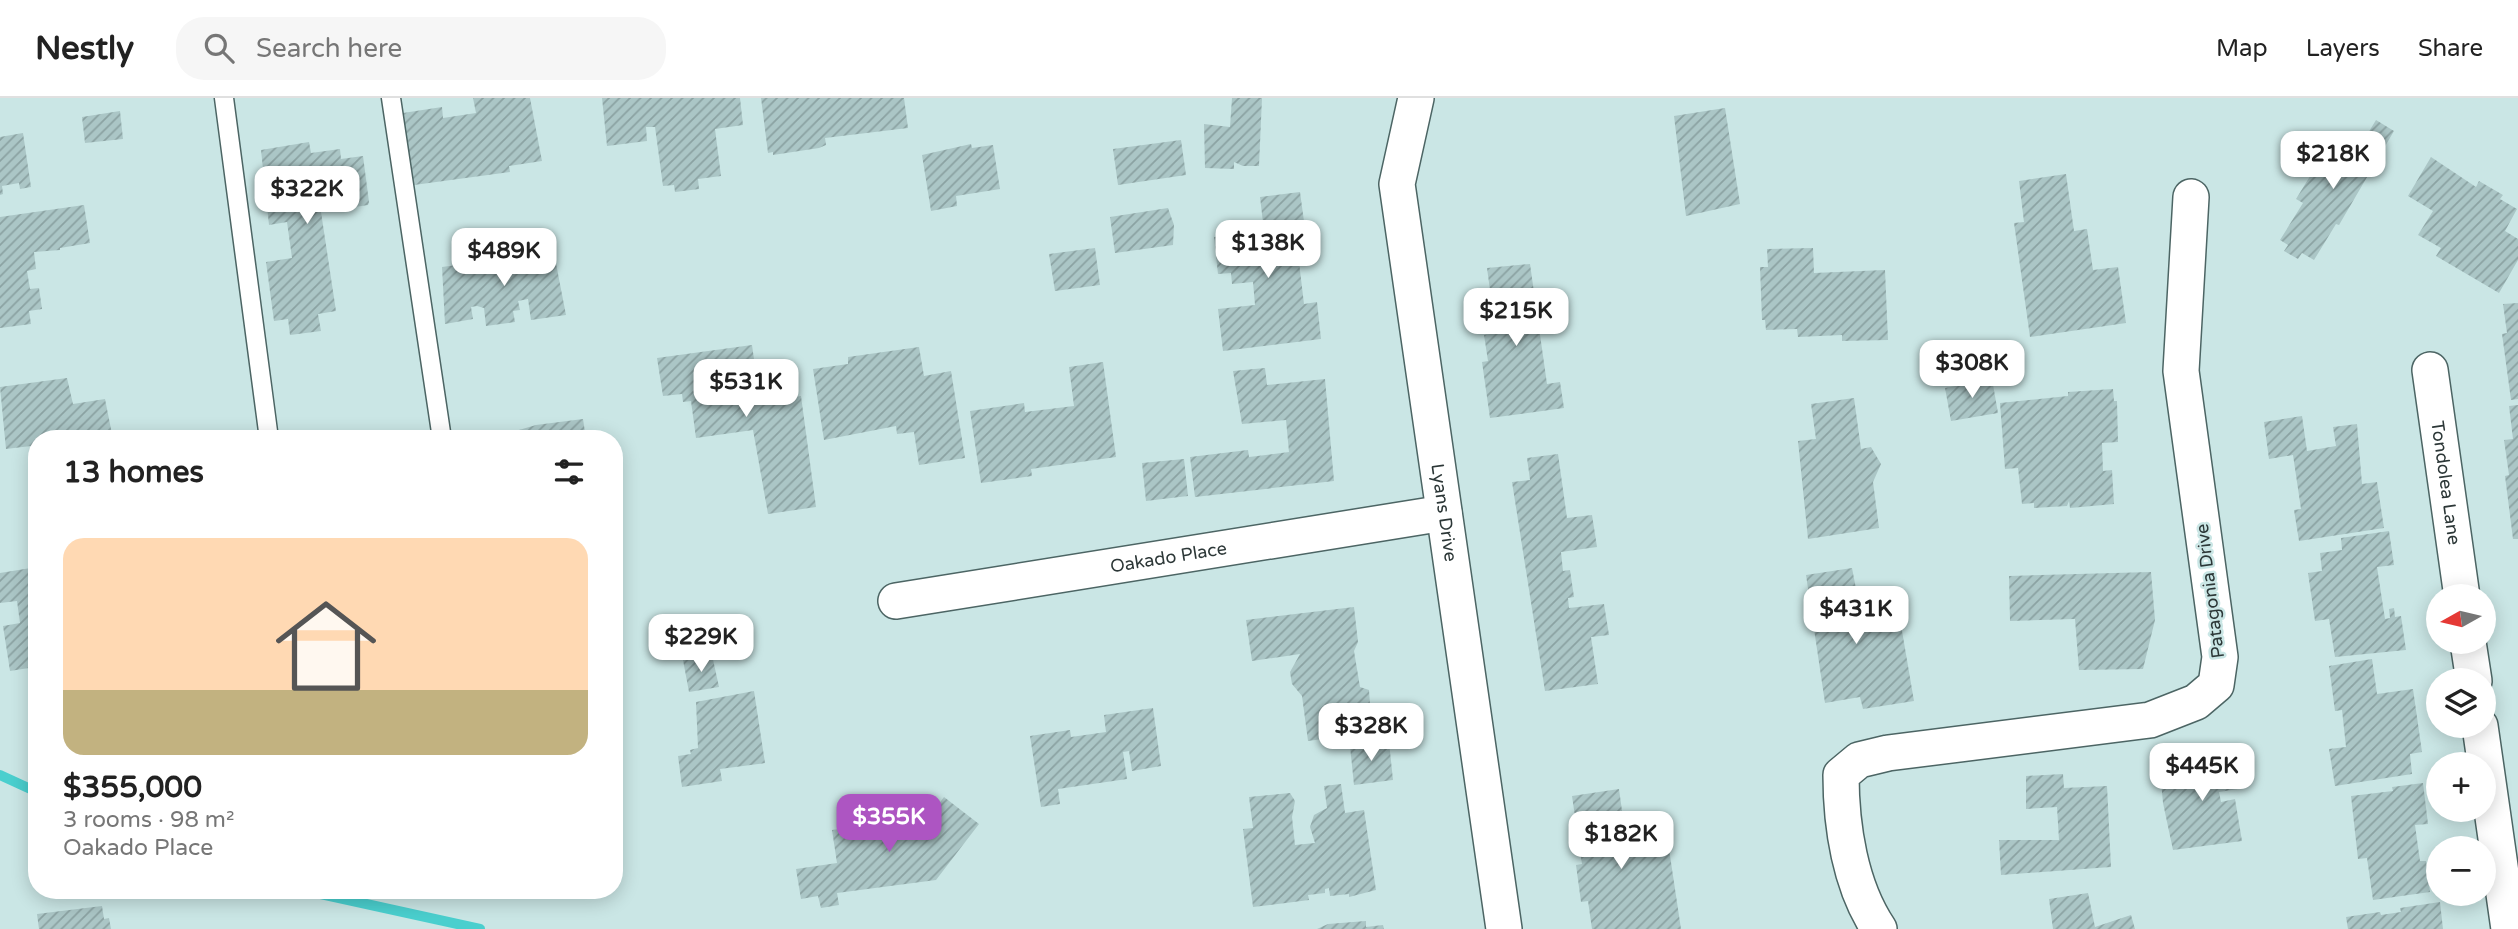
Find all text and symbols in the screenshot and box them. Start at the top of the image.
search box [176,17,666,80]
text: Nestly [35,29,134,68]
icon: search [200,29,238,67]
text: Search here [256,33,402,64]
text: Map [2216,34,2268,63]
text: Layers [2306,34,2380,63]
text: Share [2418,34,2483,63]
pin: $218K [2284,132,2382,191]
text: $218K [2297,140,2369,168]
pin: $322K [258,166,356,226]
text: $322K [271,175,343,203]
pin: $138K [1219,220,1317,280]
pin: $489K [455,228,553,288]
text: $138K [1232,229,1304,257]
text: $489K [468,237,540,265]
pin: $215K [1467,288,1565,348]
text: $215K [1480,297,1552,325]
pin: $308K [1923,341,2021,400]
text: $308K [1936,349,2008,377]
pin: $531K [697,360,795,419]
text: $531K [710,368,782,396]
street label: Tondolea Lane [2426,419,2466,546]
icon: filters [550,453,588,491]
text: 13 homes [63,454,204,491]
street label: Lyans Drive [1426,462,1462,563]
street label: Patagonia Drive [2191,522,2229,660]
street label: Oakado Place [1109,537,1228,577]
icon: home [263,583,389,709]
north arrow [2426,584,2496,654]
map controls [2426,584,2496,906]
pin: $431K [1807,587,1905,646]
text: $431K [1820,595,1892,623]
pin: $229K [652,614,750,674]
text: $229K [665,623,737,651]
button: layers [2426,668,2496,738]
pin: $328K [1322,704,1420,763]
text: $328K [1335,712,1407,740]
pin: $445K [2153,744,2251,803]
text: $445K [2166,752,2238,780]
button: + [2426,752,2496,822]
text: $355,000 [63,769,202,806]
pin: $355K [840,794,938,854]
text: $355K [853,803,925,831]
text: 3 rooms · 98 m² [63,806,234,834]
pin: $182K [1572,812,1670,871]
text: $182K [1585,820,1657,848]
text: Oakado Place [63,834,213,862]
button: − [2426,836,2496,906]

